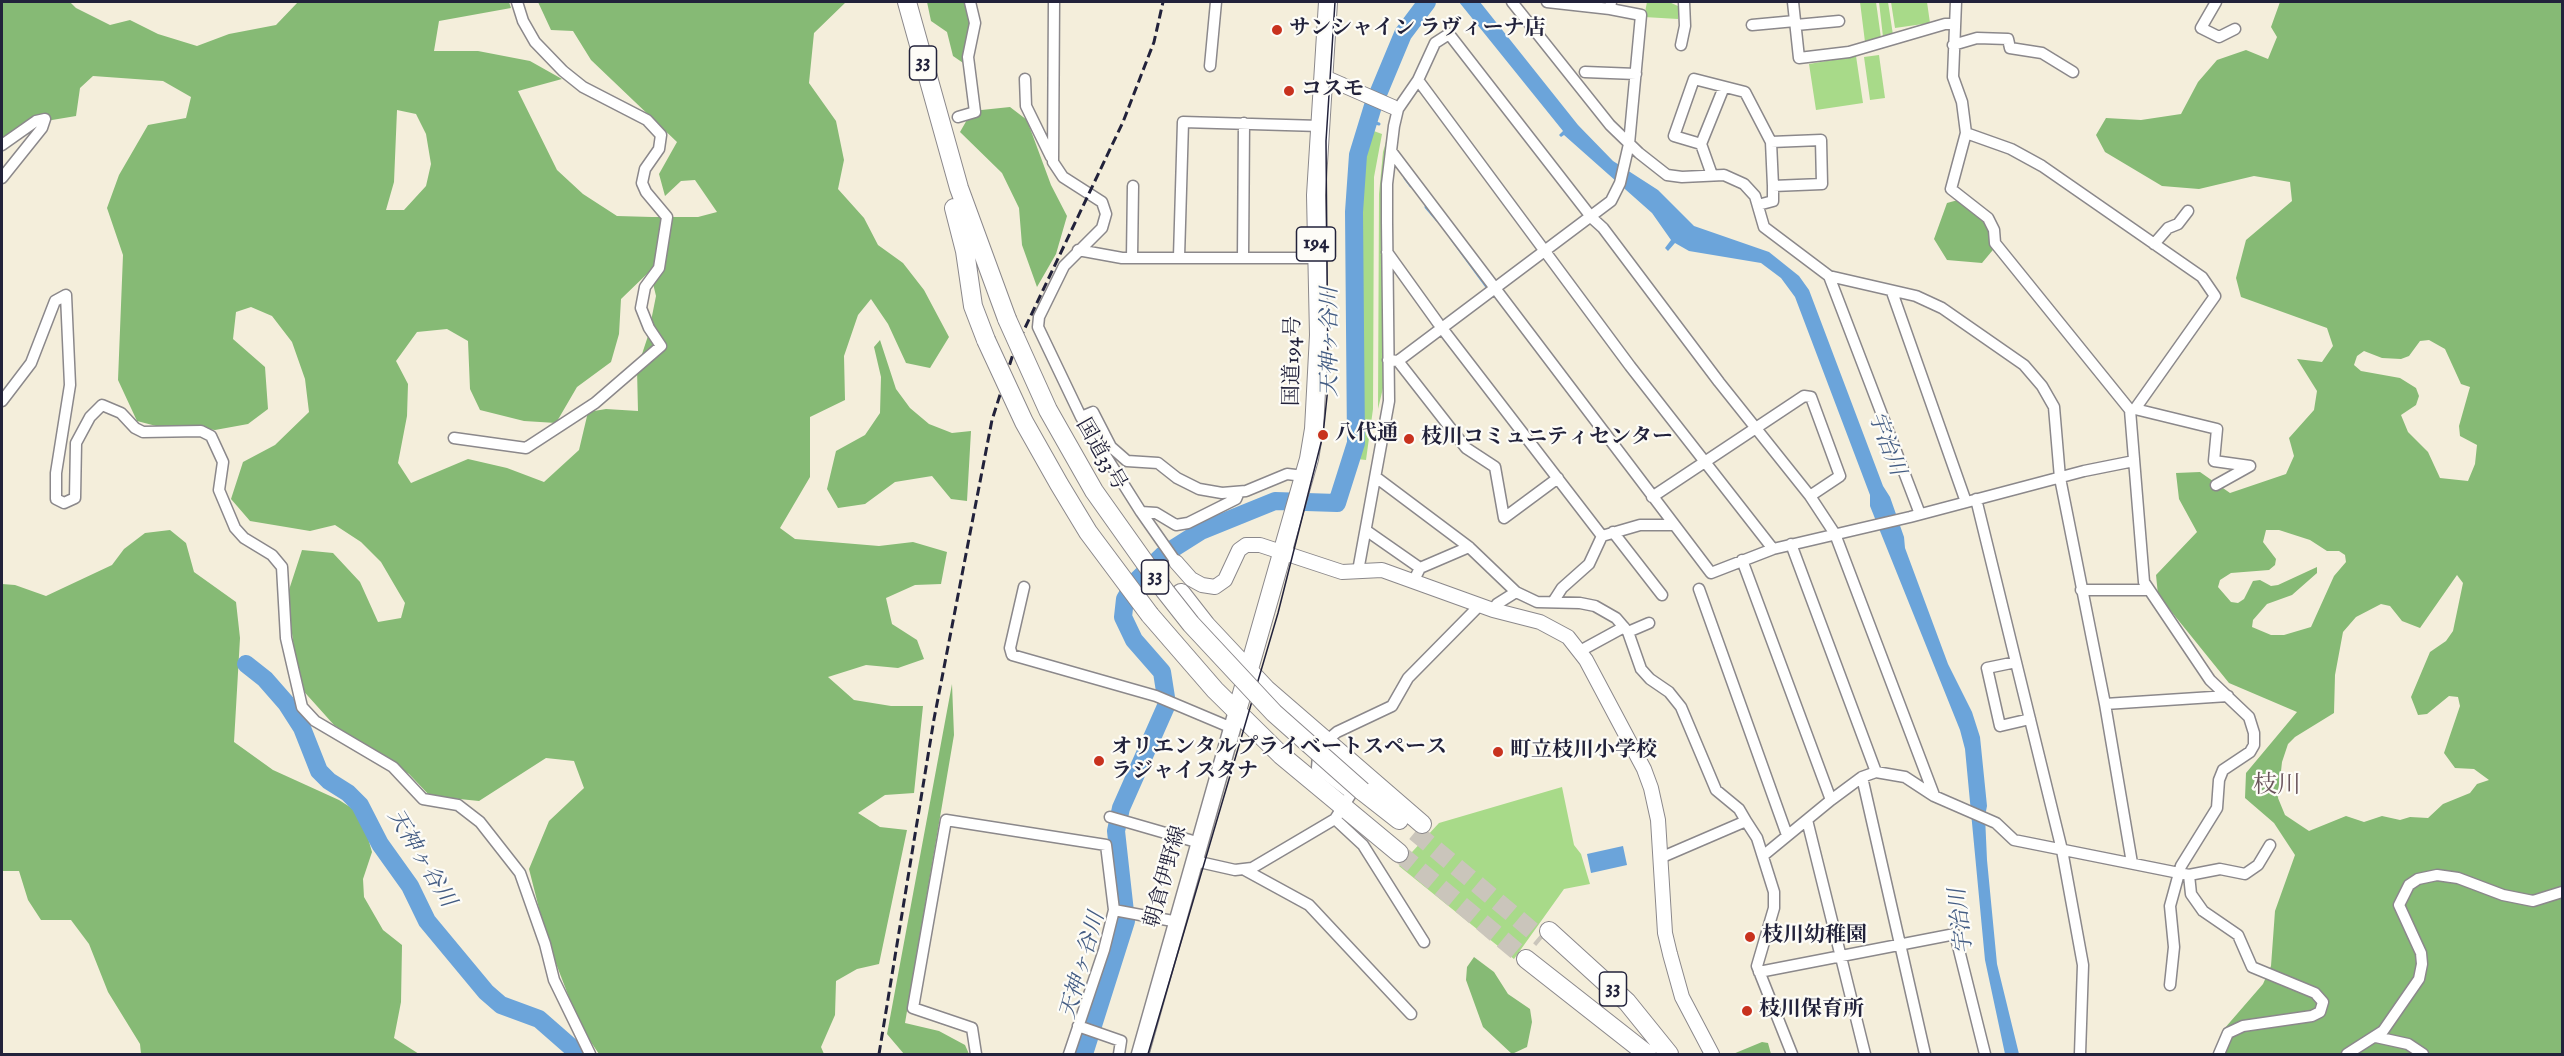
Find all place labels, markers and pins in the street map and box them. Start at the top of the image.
place label: サンシャイン ラヴィーナ店 [1289,17,1546,43]
marker: サンシャイン ラヴィーナ店 [1270,23,1284,37]
place label: コスモ [1301,78,1364,104]
marker: コスモ [1282,84,1296,98]
place label: 八代通 [1335,422,1398,448]
place label: 枝川コミュニティセンター [1421,426,1673,452]
marker: 八代通 [1316,428,1330,442]
marker: 枝川コミュニティセンター [1402,432,1416,446]
place label: オリエンタルプライベートスペース ラジャイスタナ [1111,736,1447,786]
place label: 町立枝川小学校 [1510,739,1657,765]
marker: 町立枝川小学校 [1491,745,1505,759]
marker: オリエンタルプライベートスペース ラジャイスタナ [1092,754,1106,768]
place label: 枝川幼稚園 [1762,924,1867,950]
marker: 枝川幼稚園 [1743,930,1757,944]
place label: 枝川保育所 [1759,998,1864,1024]
marker: 枝川保育所 [1740,1004,1754,1018]

